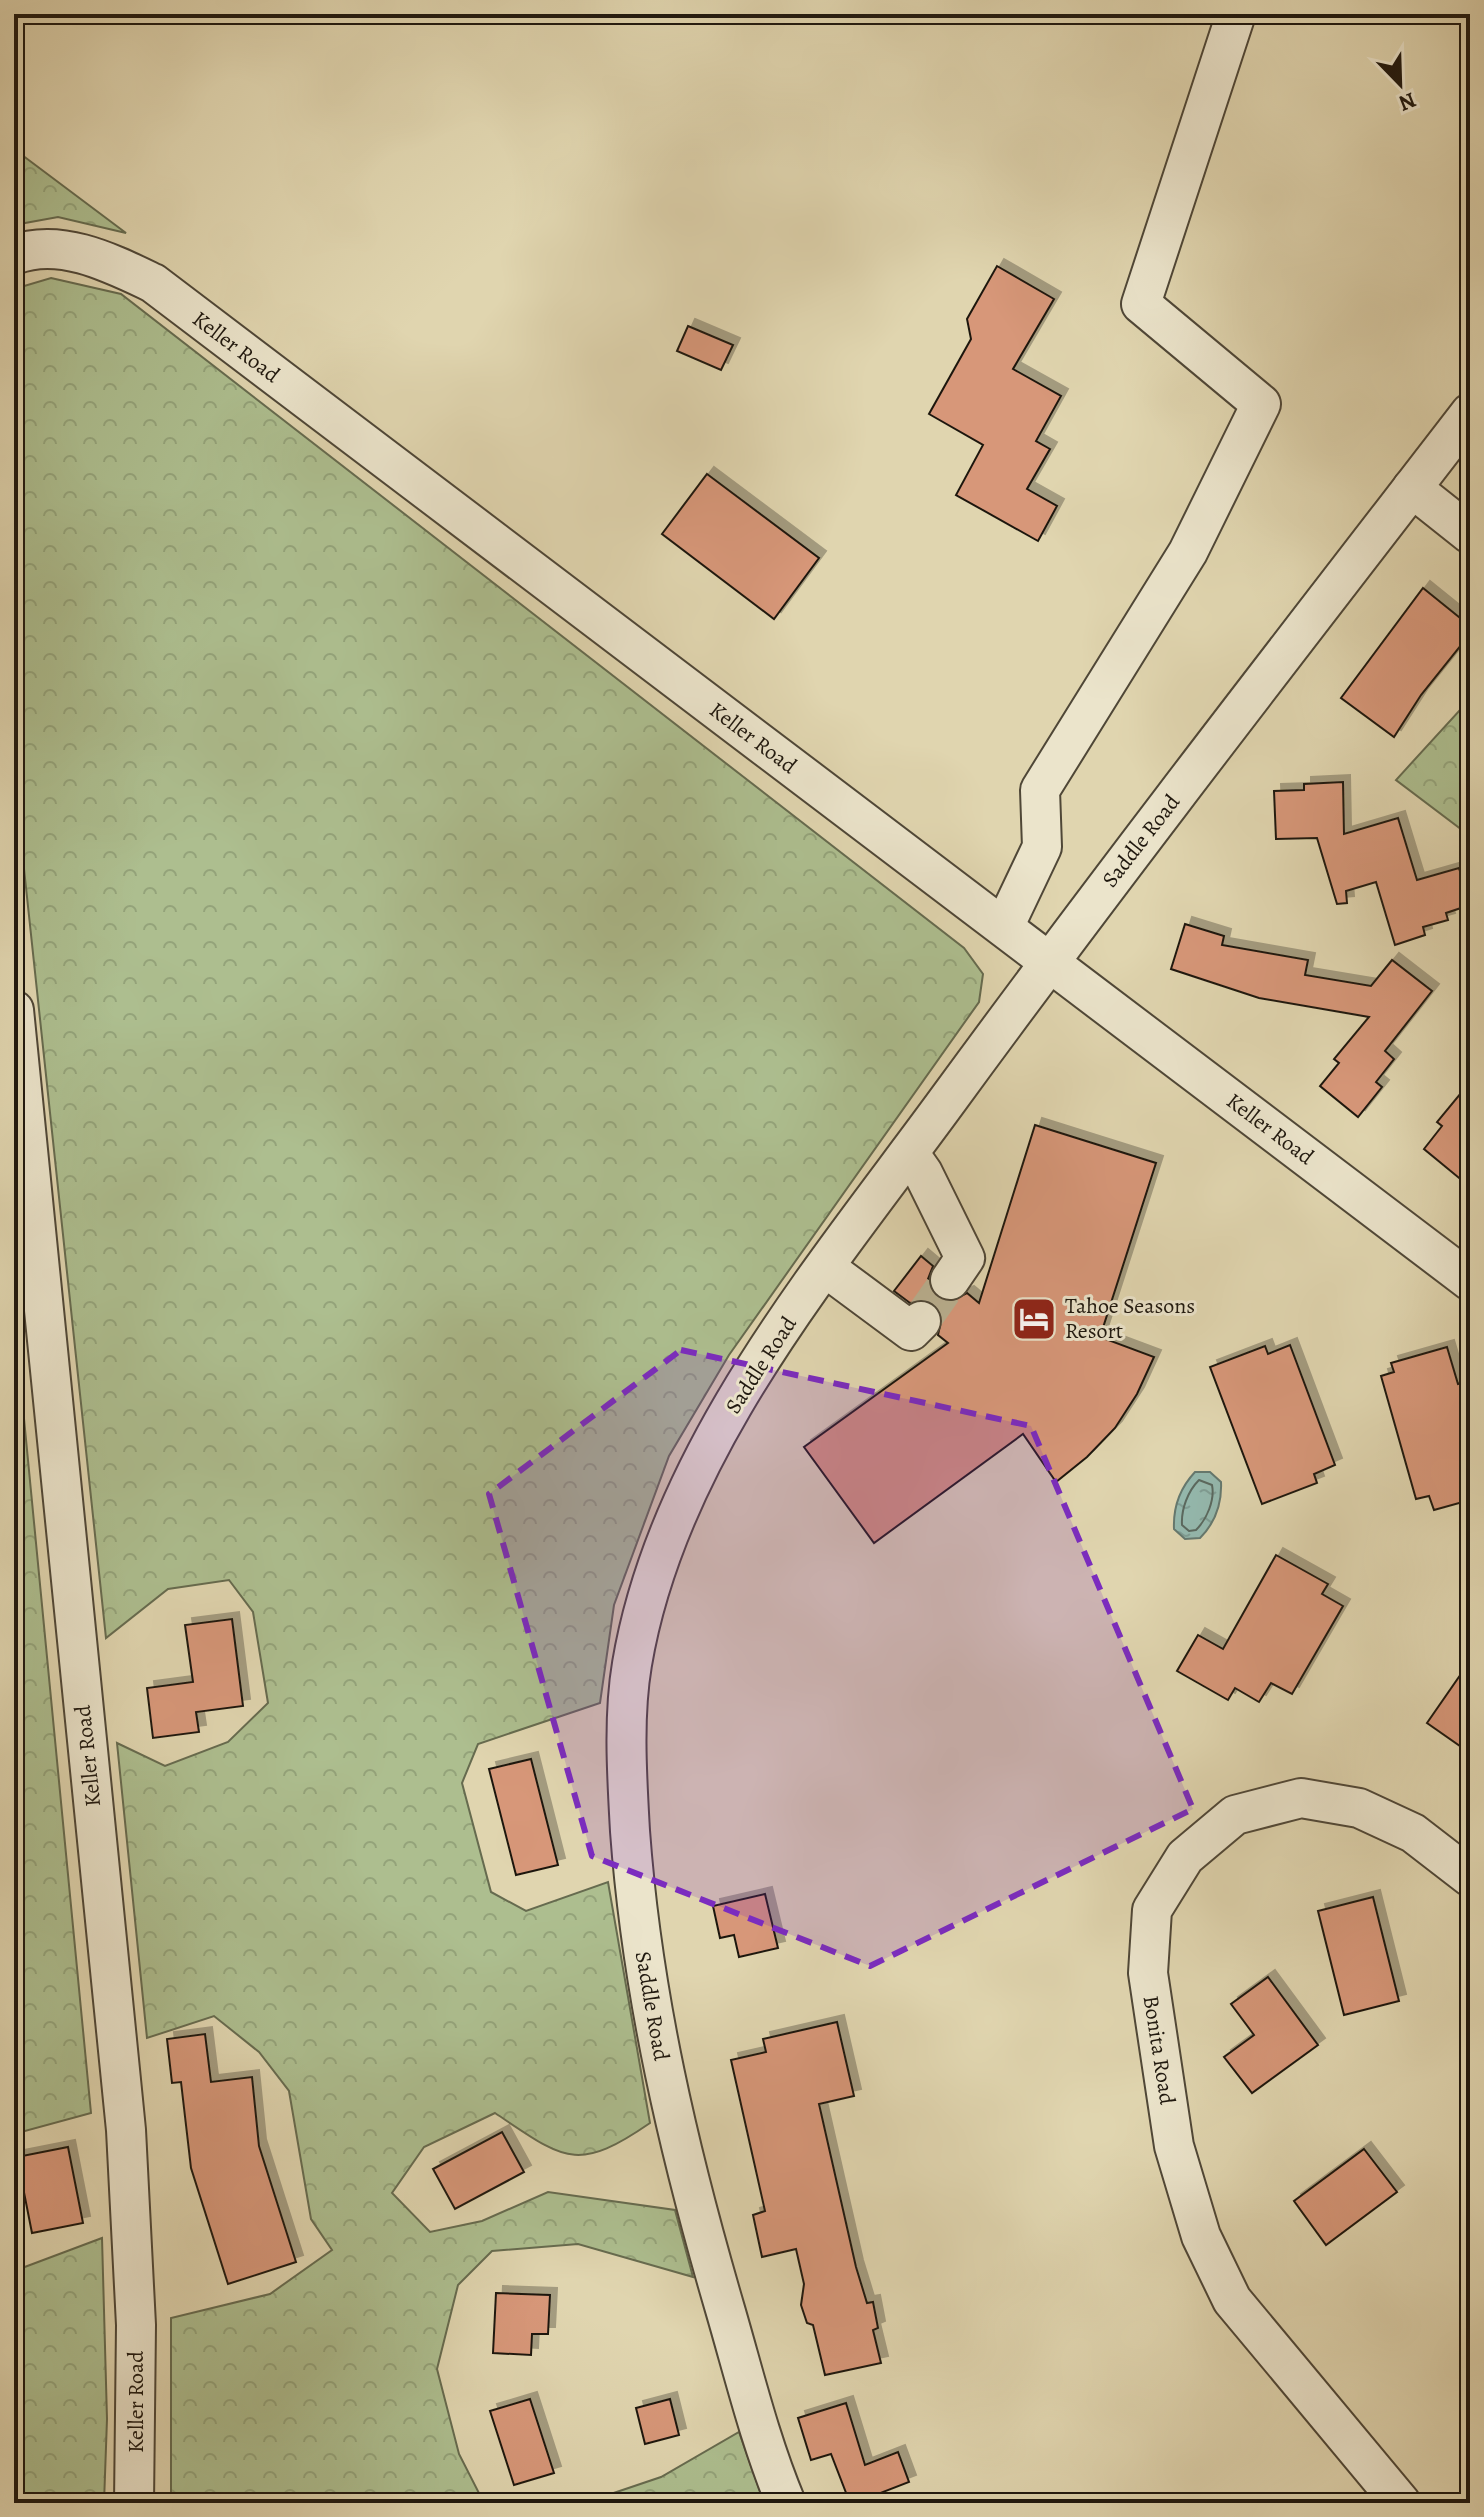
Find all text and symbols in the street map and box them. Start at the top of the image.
north arrow [1360,44,1440,124]
text: N [1394,85,1421,118]
street label: Keller Road [186,304,286,390]
street label: Keller Road [703,695,803,781]
street label: Saddle Road [1095,788,1187,894]
street label: Keller Road [1220,1086,1320,1172]
place label: Tahoe Seasons Resort [1065,1291,1195,1346]
hotel icon: Tahoe Seasons Resort [1010,1295,1058,1343]
street label: Saddle Road [718,1310,804,1419]
street label: Keller Road [68,1703,108,1808]
street label: Saddle Road [628,1949,676,2063]
street label: Bonita Road [1136,1993,1182,2107]
street label: Keller Road [121,2351,151,2453]

